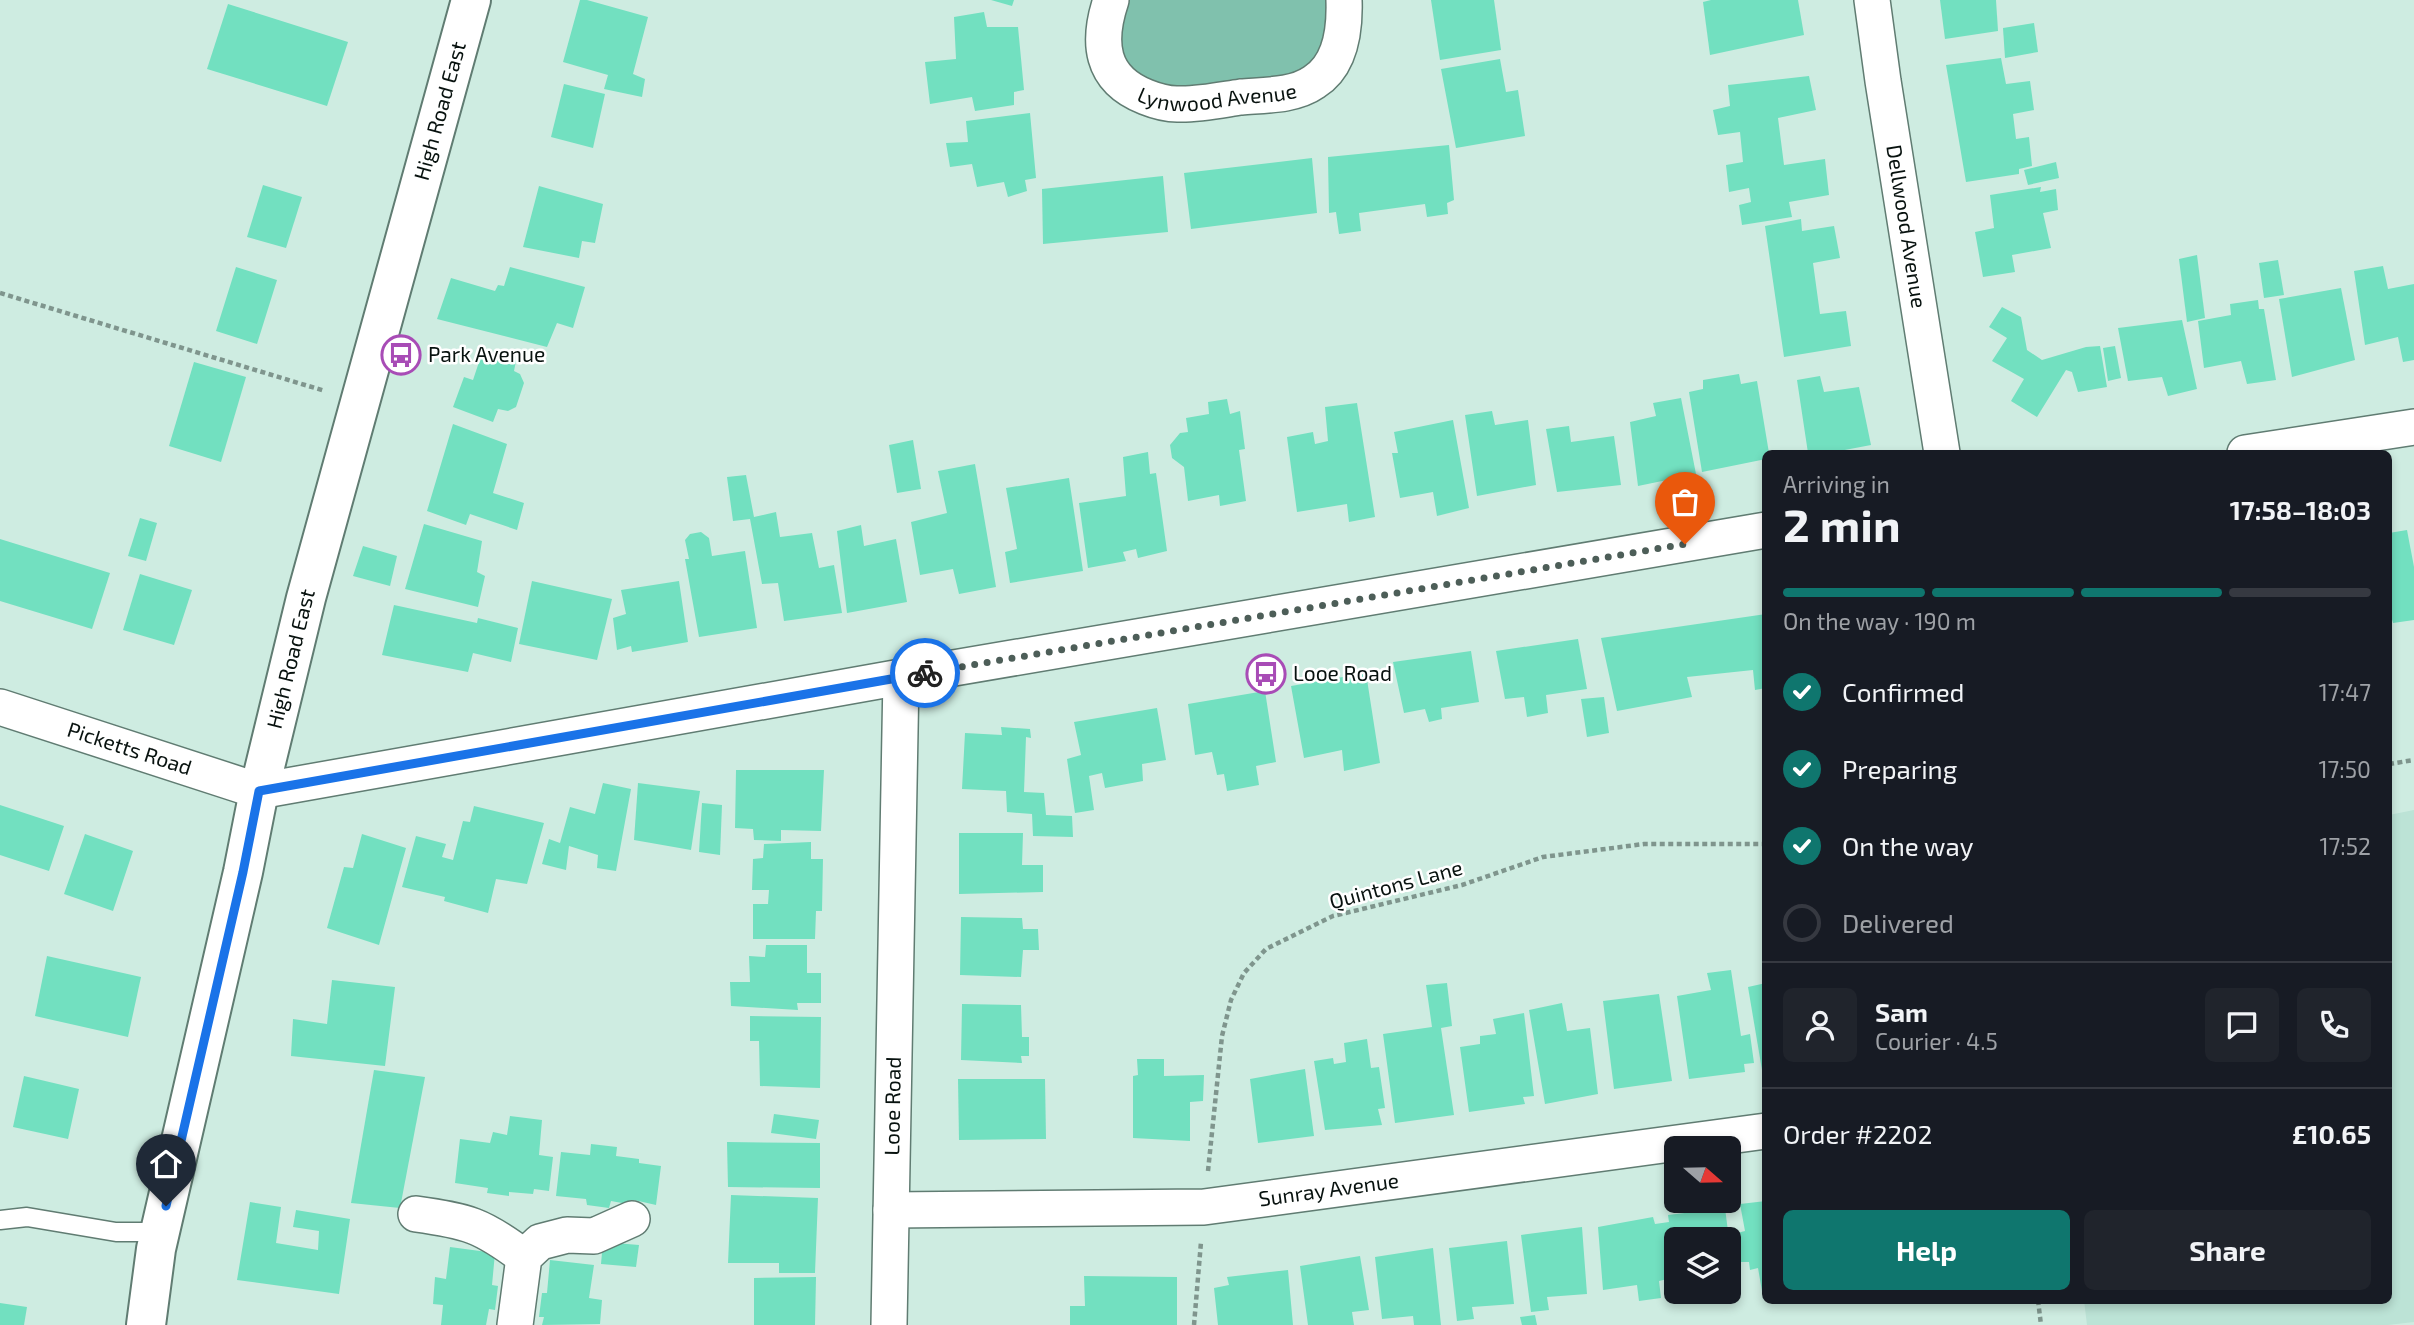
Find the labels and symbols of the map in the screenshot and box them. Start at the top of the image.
street label: High Road East [408,38,470,183]
street label: Lynwood Avenue [1134,77,1299,115]
street label: Dellwood Avenue [1882,143,1933,310]
bus stop icon: Park Avenue [380,334,422,376]
place label: Park Avenue [428,341,545,366]
pin [1655,472,1715,544]
street label: High Road East [261,586,319,731]
courier [890,638,960,708]
bus stop icon: Looe Road [1245,653,1287,695]
place label: Looe Road [1293,660,1392,685]
street label: Picketts Road [64,716,195,779]
street label: Quintons Lane [1326,854,1465,914]
street label: Looe Road [878,1056,905,1156]
pin [136,1134,196,1206]
north arrow [1664,1136,1741,1213]
street label: Sunray Avenue [1257,1167,1400,1210]

